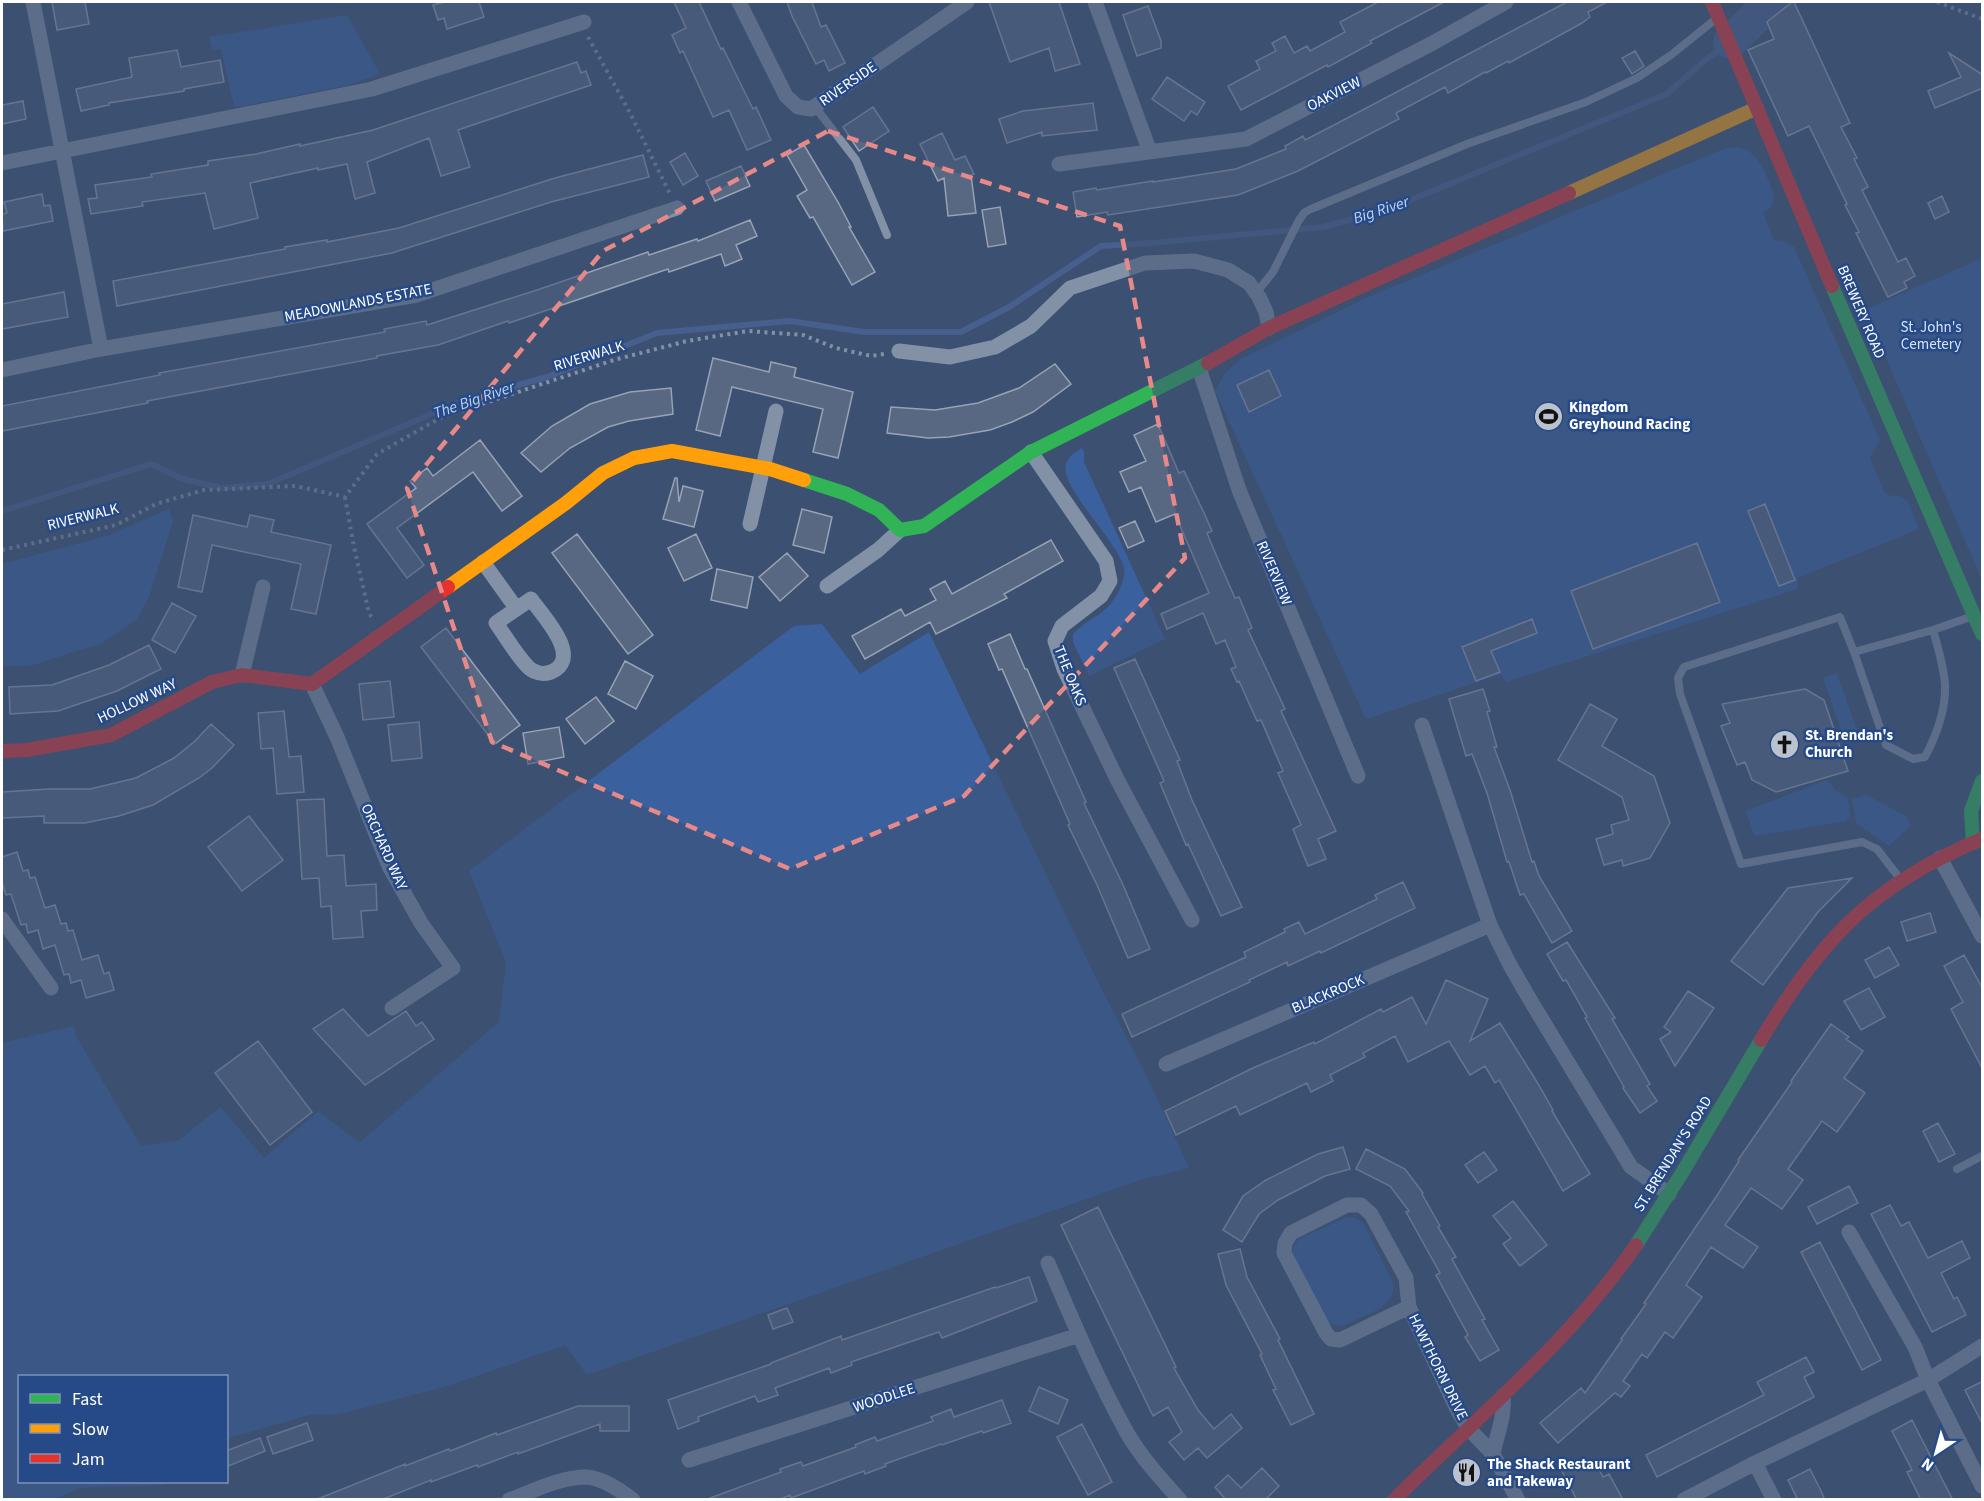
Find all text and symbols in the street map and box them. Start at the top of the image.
street label: RIVERSIDE [815,57,881,111]
street label: OAKVIEW [1303,71,1365,116]
water label: Big River [1350,190,1413,229]
street label: BREWERY ROAD [1832,262,1890,362]
street label: MEADOWLANDS ESTATE [283,278,434,328]
park label: St. John's Cemetery [1901,317,1961,355]
street label: RIVERWALK [551,335,627,377]
water label: The Big River [430,375,519,424]
place label: Kingdom Greyhound Racing [1569,397,1690,435]
sports icon: Kingdom Greyhound Racing [1532,400,1564,432]
street label: RIVERWALK [45,498,121,536]
street label: RIVERVIEW [1251,538,1297,609]
street label: THE OAKS [1048,643,1092,709]
street label: HOLLOW WAY [94,673,181,729]
place label: St. Brendan's Church [1805,725,1893,763]
church icon: St. Brendan's Church [1768,728,1800,760]
street label: ORCHARD WAY [356,800,413,894]
street label: BLACKROCK [1288,969,1368,1019]
street label: ST. BRENDAN'S ROAD [1629,1092,1717,1216]
street label: HAWTHORN DRIVE [1403,1310,1473,1424]
legend [18,1375,228,1483]
street label: WOODLEE [850,1378,918,1418]
text: Fast [72,1387,103,1412]
text: Slow [72,1417,109,1442]
north arrow [1906,1423,1966,1483]
text: Jam [72,1447,105,1472]
text: N [1917,1452,1939,1476]
place label: The Shack Restaurant and Takeway [1487,1454,1631,1492]
restaurant icon: The Shack Restaurant and Takeway [1450,1457,1482,1489]

